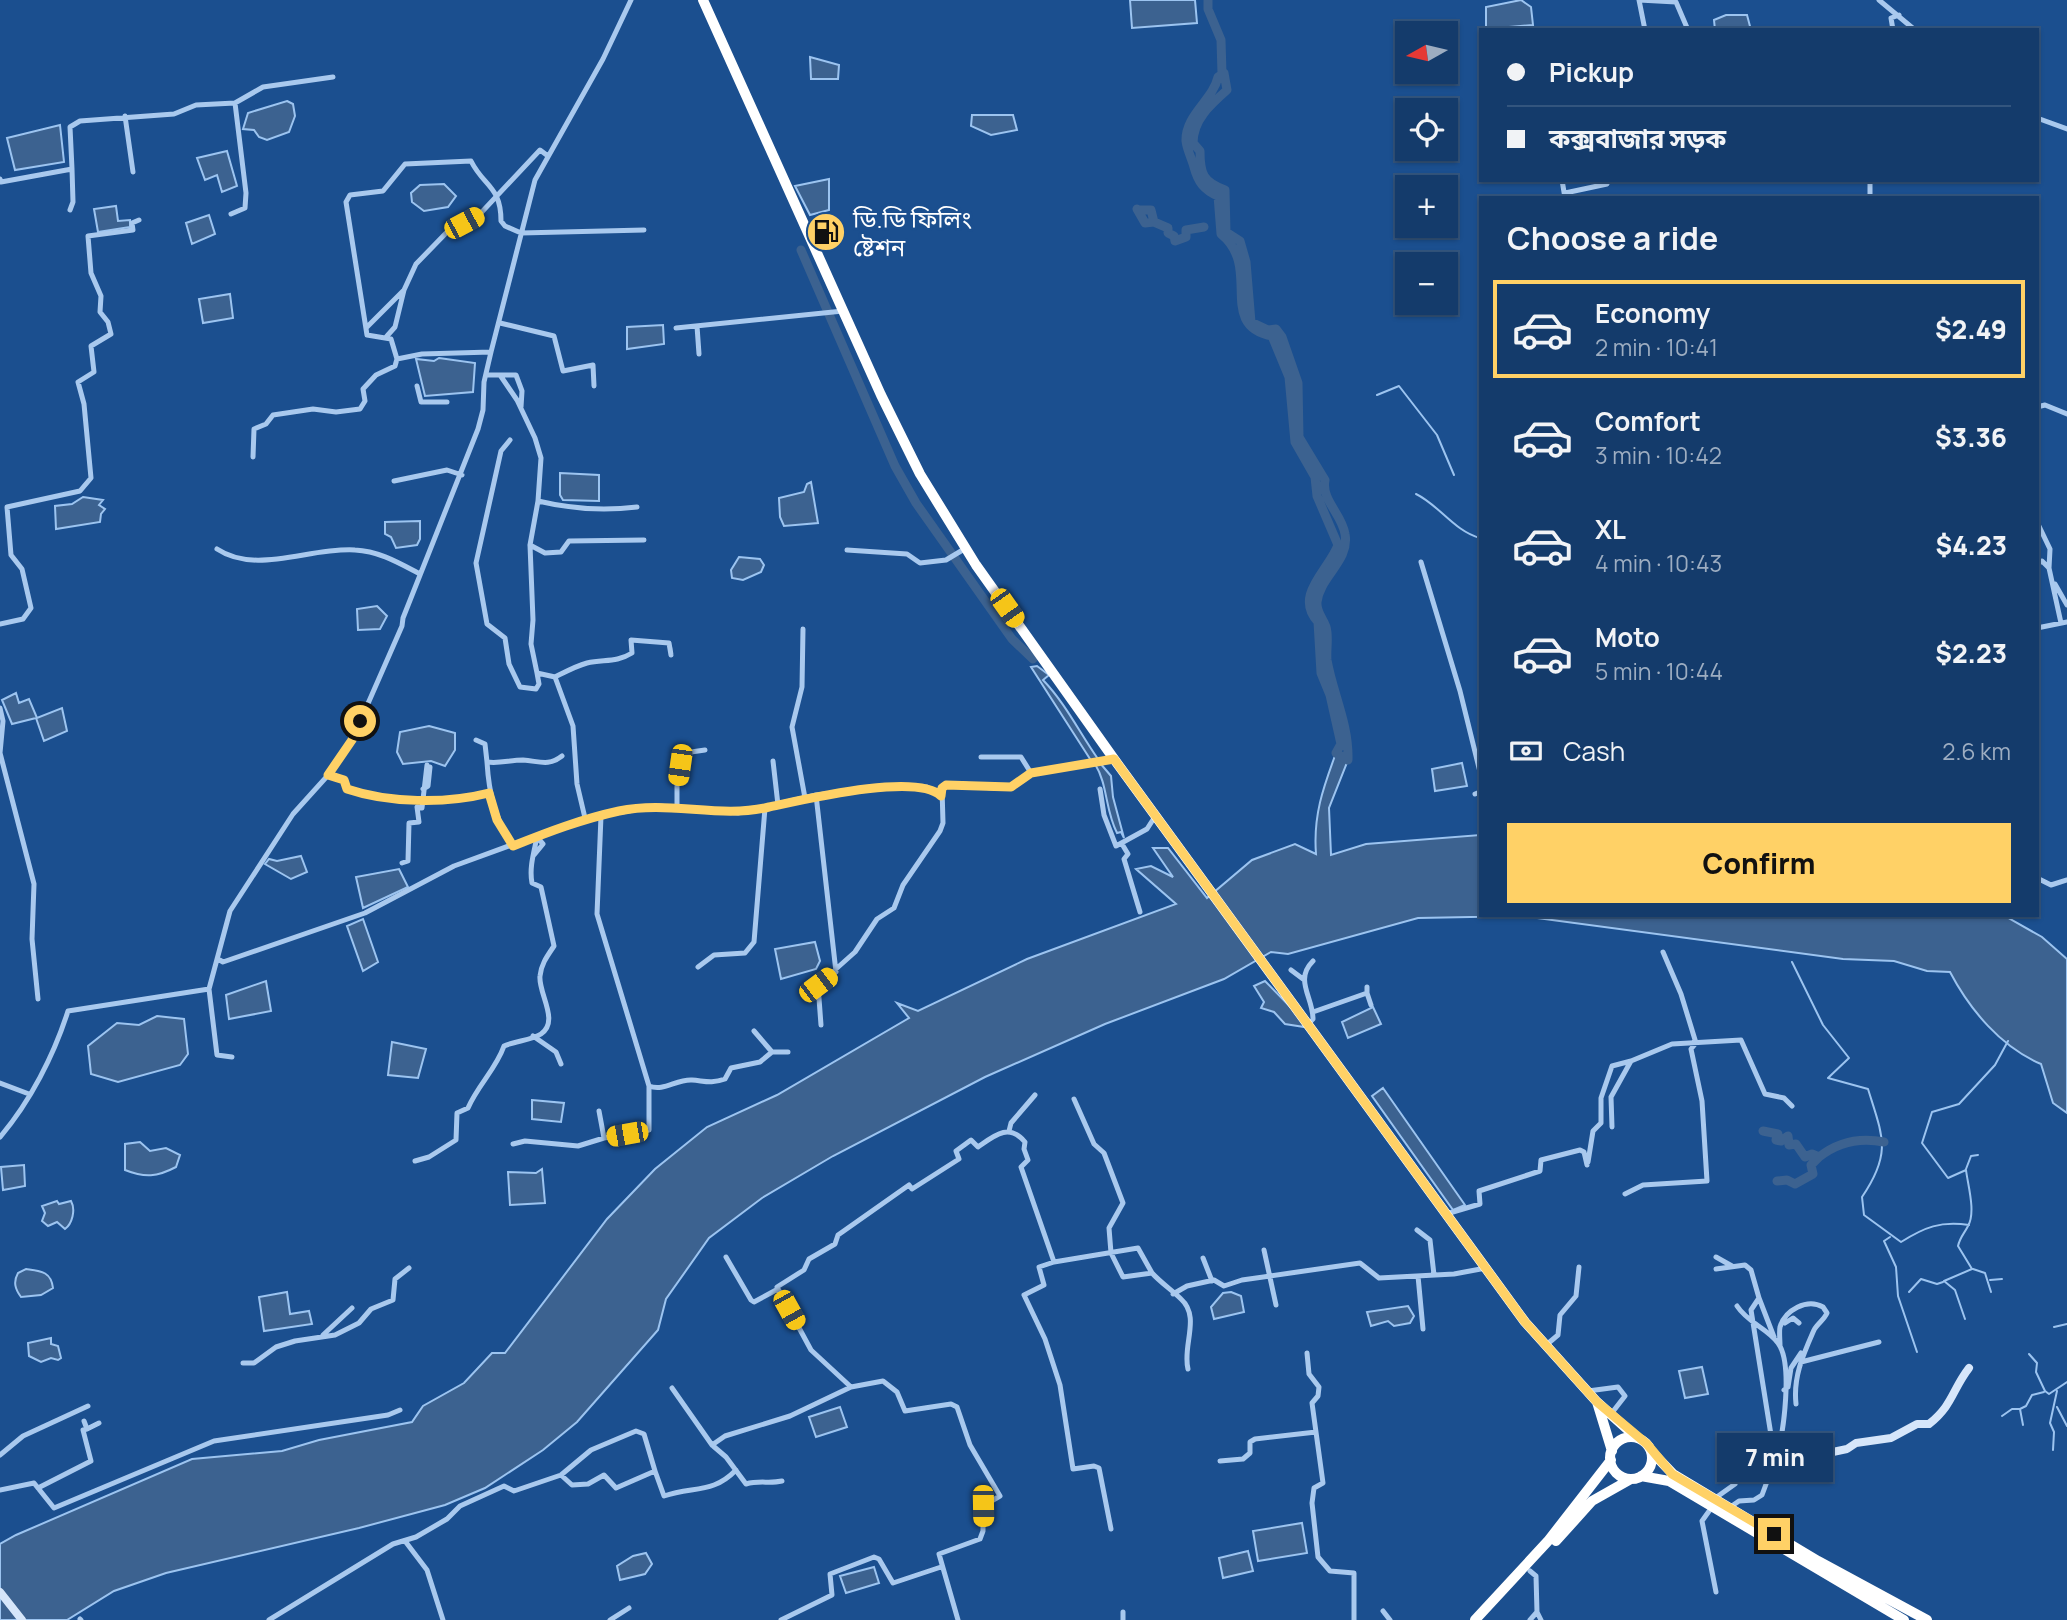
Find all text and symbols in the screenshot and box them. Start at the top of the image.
north arrow [1395,21,1458,84]
map controls [1395,21,1458,315]
text: Pickup [1549,54,1634,90]
button: locate [1395,98,1458,161]
text: কক্সবাজার সড়ক [1549,120,1726,156]
button: + [1395,175,1458,238]
place label: ডি.ডি ফিলিং ষ্টেশন [852,202,972,263]
car [441,204,488,242]
fuel station icon: ডি.ডি ফিলিং ষ্টেশন [805,211,847,253]
text: Choose a ride [1507,216,1718,260]
button: − [1395,252,1458,315]
text: Economy [1595,295,1710,331]
icon: car [1511,298,1574,361]
text: $2.49 [1935,311,2007,347]
text: 2 min · 10:41 [1595,331,1718,363]
text: Comfort [1595,403,1701,439]
icon: car [1511,406,1574,469]
text: $3.36 [1935,419,2007,455]
text: 3 min · 10:42 [1595,439,1722,471]
text: XL [1595,511,1626,547]
icon: car [1511,514,1574,577]
text: $4.23 [1935,527,2007,563]
text: 4 min · 10:43 [1595,547,1722,579]
car [987,585,1028,631]
text: Moto [1595,619,1660,655]
icon: car [1511,622,1574,685]
text: $2.23 [1935,635,2007,671]
text: 5 min · 10:44 [1595,655,1723,687]
route start [344,705,376,737]
icon: cash [1507,732,1545,770]
text: Cash [1563,733,1625,769]
text: 2.6 km [1942,735,2011,767]
car [667,743,694,787]
button: Confirm [1507,823,2011,903]
car [795,964,842,1006]
car [605,1120,650,1148]
car [770,1287,809,1333]
callout: 7 min [1716,1432,1832,1482]
text: 7 min [1745,1441,1805,1473]
car [973,1485,994,1527]
route end [1758,1518,1790,1550]

